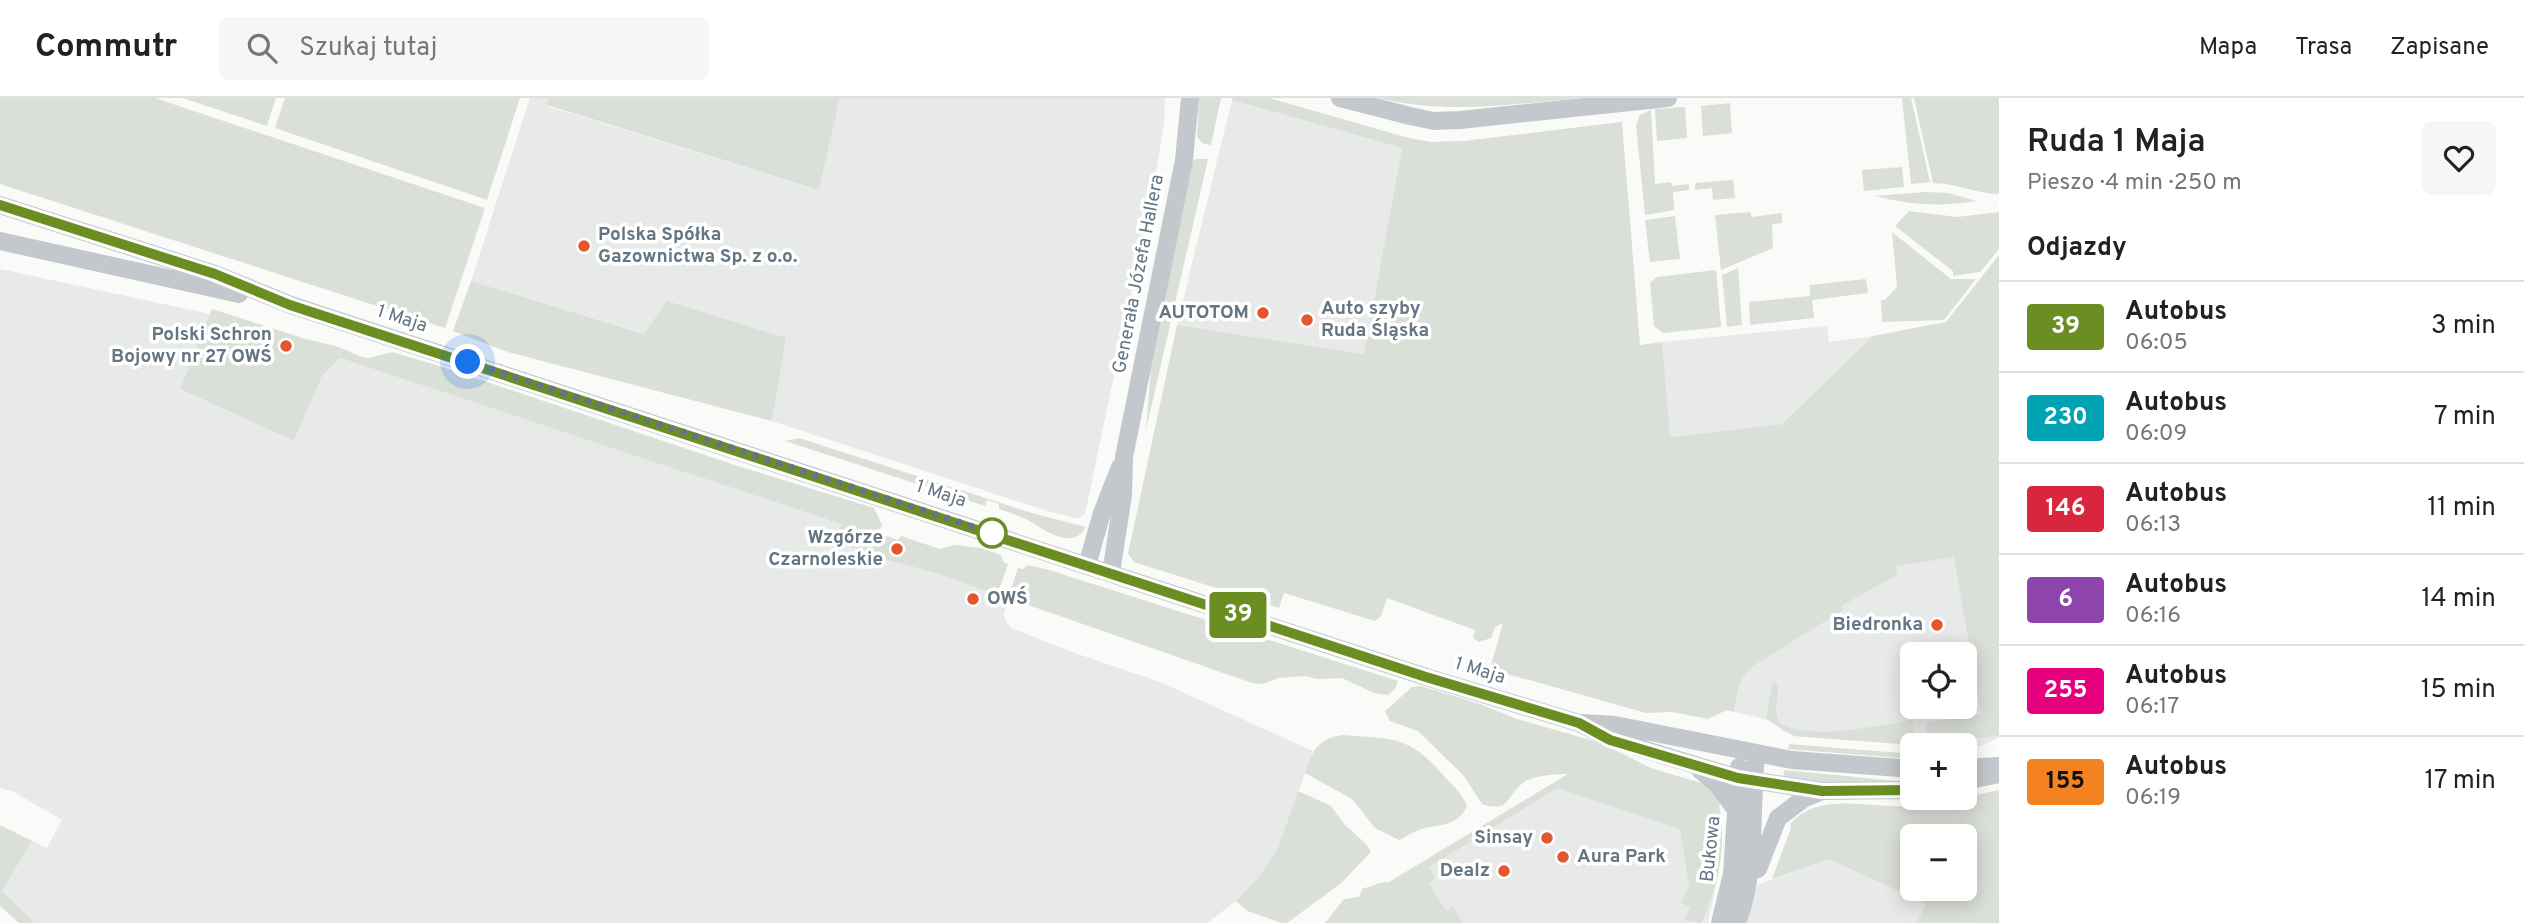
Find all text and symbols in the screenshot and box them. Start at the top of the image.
search box [219,17,709,80]
text: Commutr [35,27,177,69]
icon: search [243,29,281,67]
text: Szukaj tutaj [299,32,437,65]
text: Mapa [2199,33,2257,63]
text: Trasa [2295,33,2352,63]
text: Zapisane [2390,33,2489,63]
button: heart [2422,121,2496,195]
text: Ruda 1 Maja [2027,122,2206,164]
text: Pieszo · 4 min · 250 m [2027,169,2242,198]
street label: Generała Józefa Hallera [1108,172,1170,376]
place label: Polska Spółka Gazownictwa Sp. z o.o. [598,223,797,269]
text: Odjazdy [2027,232,2127,265]
marker: Polska Spółka Gazownictwa Sp. z o.o. [576,238,592,254]
text: Autobus [2125,296,2227,329]
place label: Auto szyby Ruda Śląska [1321,297,1429,343]
street label: 1 Maja [374,300,430,338]
place label: AUTOTOM [1159,301,1249,325]
marker: AUTOTOM [1255,305,1271,321]
text: 3 min [2431,310,2496,343]
marker: Auto szyby Ruda Śląska [1299,312,1315,328]
text: 39 [2051,312,2080,342]
place label: Polski Schron Bojowy nr 27 OWŚ [111,323,272,369]
text: 06:05 [2125,329,2188,358]
marker: Polski Schron Bojowy nr 27 OWŚ [278,338,294,354]
your location [450,344,485,379]
text: Autobus [2125,387,2227,420]
text: 7 min [2434,401,2496,434]
text: 230 [2043,403,2088,433]
text: 06:09 [2125,420,2187,449]
street label: 1 Maja [913,475,969,513]
text: Autobus [2125,478,2227,511]
text: 11 min [2427,492,2496,525]
text: 146 [2046,494,2085,524]
text: 06:13 [2125,511,2181,540]
unlabelled marker [977,518,1007,548]
place label: Wzgórze Czarnoleskie [768,526,883,572]
marker: Wzgórze Czarnoleskie [889,541,905,557]
text: Autobus [2125,569,2227,602]
text: 14 min [2421,583,2496,616]
text: 6 [2058,585,2073,615]
place label: OWŚ [987,586,1028,611]
marker: OWŚ [965,591,981,607]
line badge: 39 [1206,592,1270,638]
text: 39 [1223,600,1253,630]
text: 06:16 [2125,602,2181,631]
place label: Biedronka [1832,613,1923,637]
marker: Biedronka [1929,617,1945,633]
map controls [1900,642,1977,901]
button: locate [1900,642,1977,719]
street label: 1 Maja [1452,652,1508,690]
text: Autobus [2125,660,2227,693]
text: 15 min [2421,674,2496,707]
text: 255 [2043,676,2088,706]
text: 06:17 [2125,693,2179,722]
button: + [1900,733,1977,810]
text: Autobus [2125,751,2227,784]
text: 17 min [2424,765,2496,798]
text: 155 [2046,767,2085,797]
text: 06:19 [2125,784,2181,813]
street label: Bukowa [1696,815,1726,883]
button: − [1900,824,1977,901]
place label: Sinsay [1474,826,1533,850]
marker: Sinsay [1539,830,1555,846]
place label: Aura Park [1577,845,1666,869]
marker: Aura Park [1555,849,1571,865]
place label: Dealz [1440,859,1490,883]
marker: Dealz [1496,863,1512,879]

